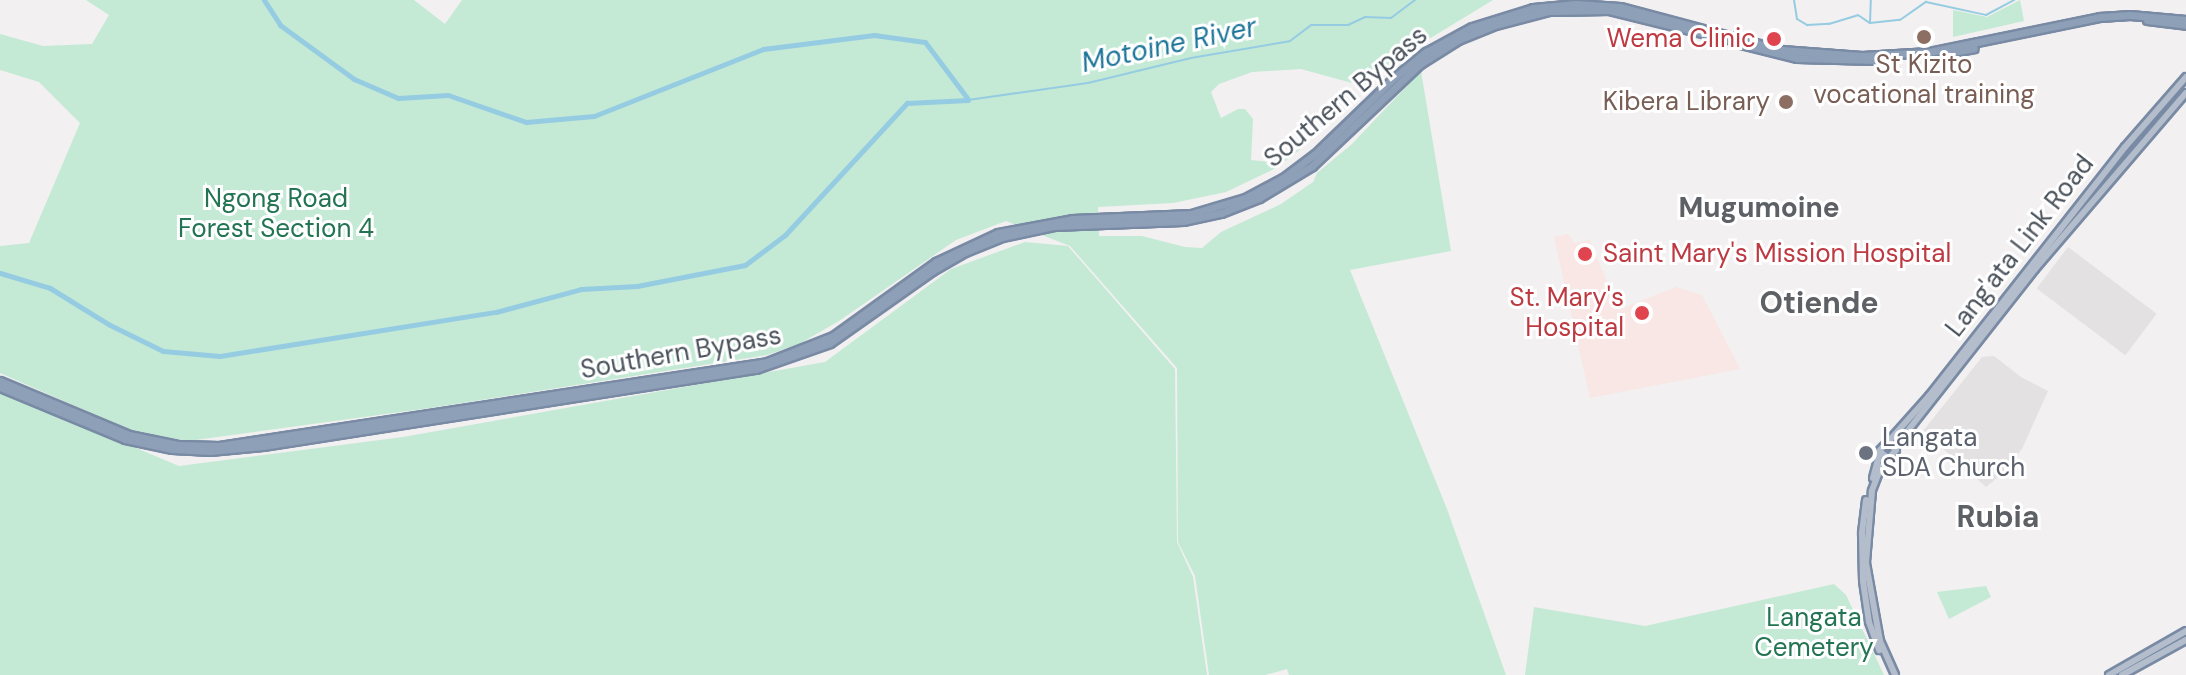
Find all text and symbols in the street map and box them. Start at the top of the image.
water label: Motoine River [1078,10,1260,80]
street label: Southern Bypass [1258,20,1434,174]
place label: Wema Clinic [1606,23,1756,55]
marker: Wema Clinic [1763,28,1785,50]
marker: St Kizito vocational training [1915,28,1933,46]
place label: St Kizito vocational training [1813,49,2035,110]
place label: Kibera Library [1603,86,1770,118]
marker: Kibera Library [1777,93,1795,111]
street label: Lang'ata Link Road [1939,149,2101,343]
park label: Ngong Road Forest Section 4 [178,183,374,244]
district label: Mugumoine [1678,191,1840,225]
place label: Saint Mary's Mission Hospital [1603,238,1951,270]
marker: Saint Mary's Mission Hospital [1574,243,1596,265]
place label: St. Mary's Hospital [1509,282,1624,344]
district label: Otiende [1759,285,1879,321]
marker: St. Mary's Hospital [1631,302,1653,324]
street label: Southern Bypass [578,320,784,386]
place label: Langata SDA Church [1882,422,2025,484]
marker: Langata SDA Church [1857,444,1875,462]
district label: Rubia [1957,499,2039,535]
park label: Langata Cemetery [1754,602,1874,664]

